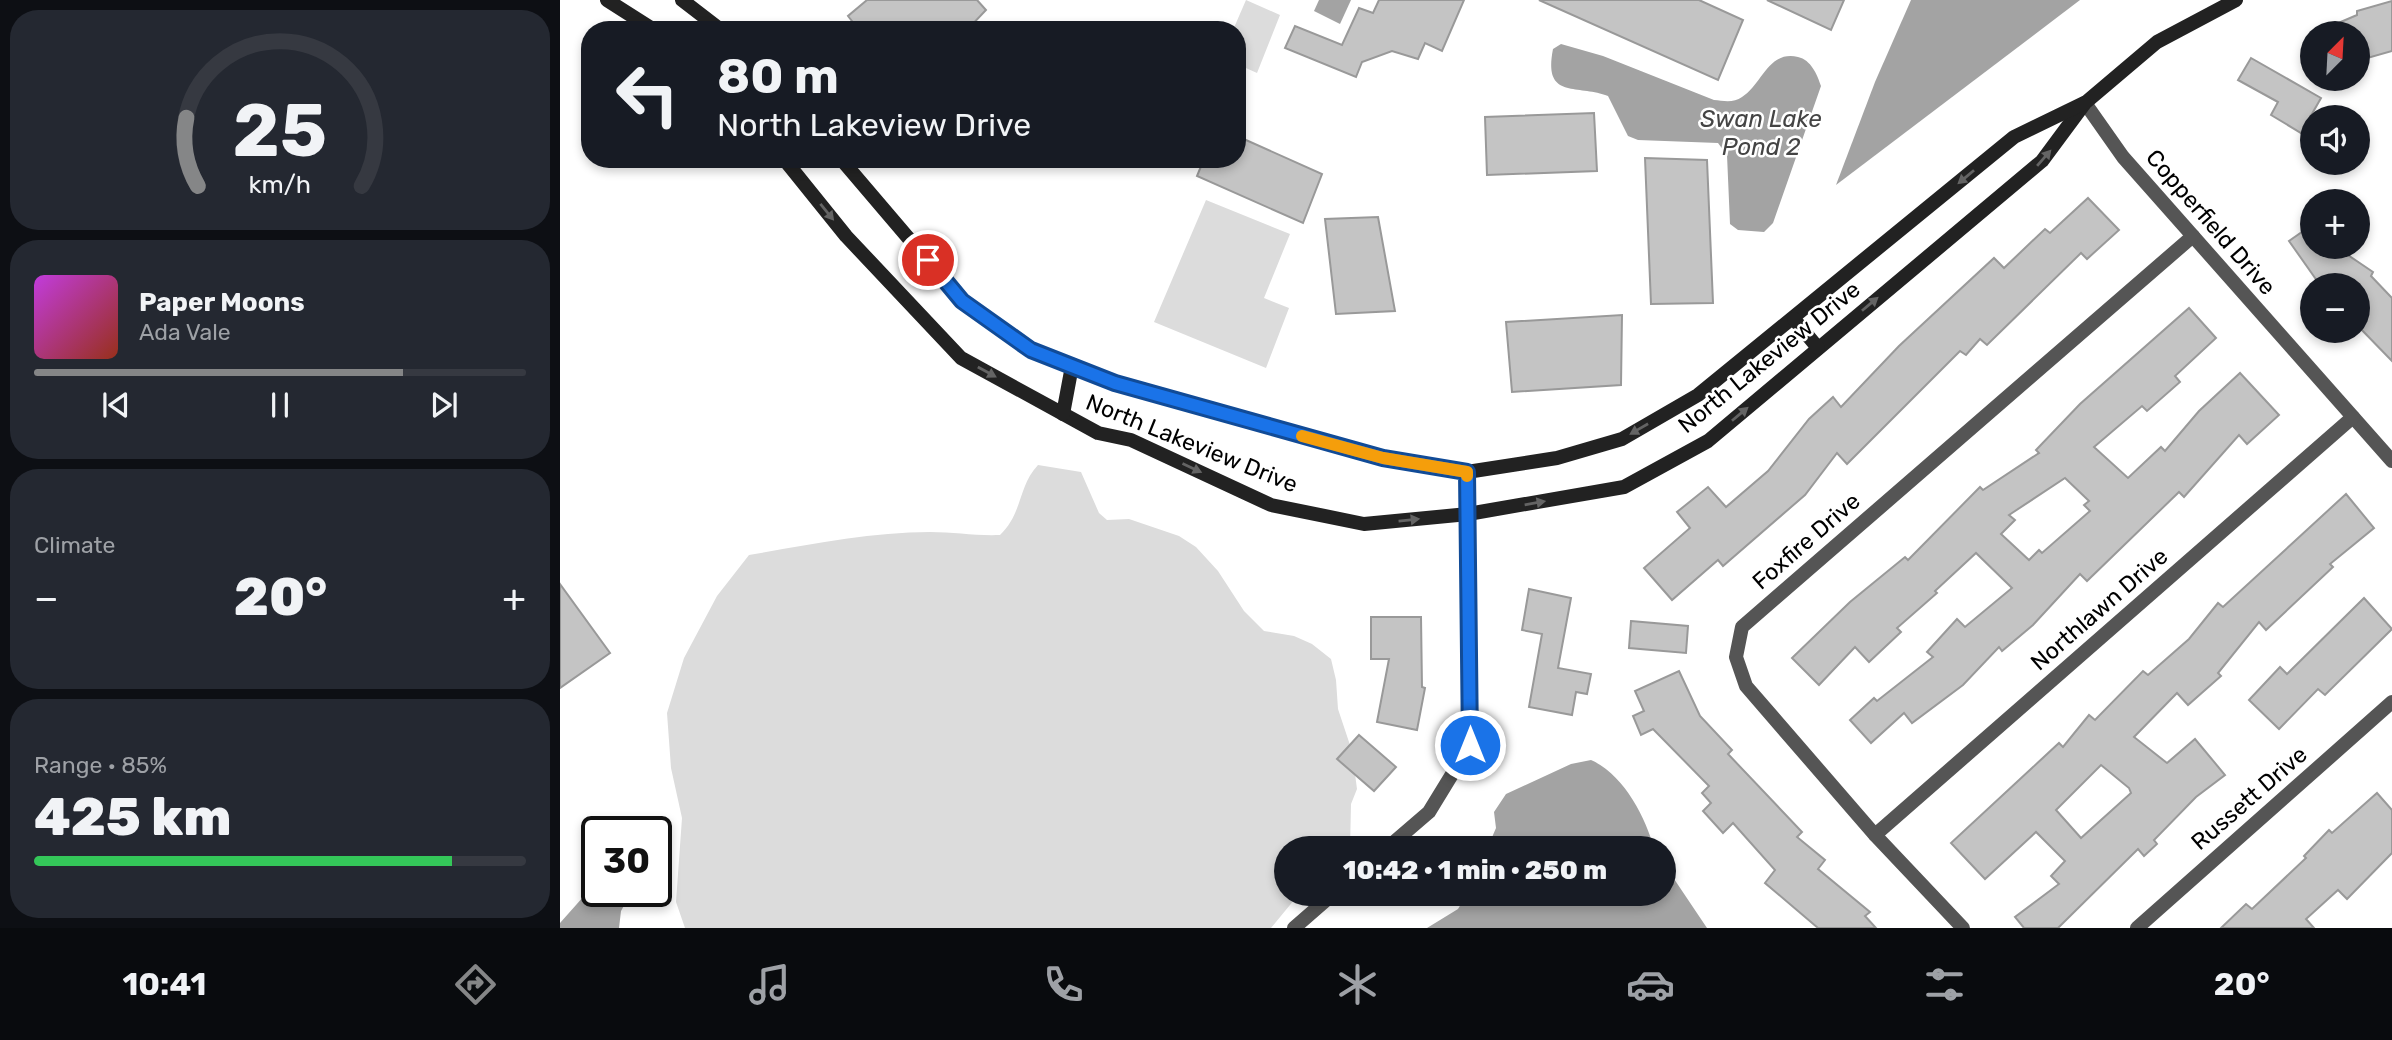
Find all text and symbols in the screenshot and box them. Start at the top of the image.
north arrow [2300,21,2370,91]
map controls [2300,21,2370,343]
text: 80 m [717,47,839,105]
icon: left [602,49,693,140]
text: 25 [233,88,327,174]
water label: Swan Lake Pond 2 [1700,105,1822,161]
button: sound [2300,105,2370,175]
text: North Lakeview Drive [717,106,1031,144]
street label: Copperfield Drive [2140,144,2282,300]
one-way arrow [2036,149,2051,166]
one-way arrow [1957,169,1974,184]
text: km/h [249,170,311,199]
button: + [2300,189,2370,259]
one-way arrow [819,204,834,221]
pin [898,230,958,290]
icon: arrive [909,241,947,279]
button: − [2300,273,2370,343]
street label: North Lakeview Drive [1672,275,1866,439]
text: Paper Moons [139,287,305,318]
one-way arrow [1862,297,1879,312]
text: Ada Vale [139,318,231,346]
one-way arrow [977,366,997,378]
icon: previous [97,386,135,424]
icon: pause [261,386,299,424]
icon: next [425,386,463,424]
street label: North Lakeview Drive [1082,388,1302,498]
one-way arrow [1731,407,1748,422]
one-way arrow [1630,423,1649,435]
one-way arrow [1182,462,1202,474]
street label: Foxfire Drive [1746,487,1866,595]
one-way arrow [1524,497,1546,508]
one-way arrow [1398,514,1420,525]
text: Climate [34,531,115,559]
street label: Northlawn Drive [2025,542,2173,676]
text: 20° [234,566,327,628]
text: − [34,575,59,621]
text: + [502,575,526,621]
position arrow [1433,708,1507,782]
street label: Russett Drive [2185,740,2313,856]
text: Range · 85% [34,751,167,779]
text: 425 km [34,786,231,848]
speed limit sign: 30 [581,816,672,907]
text: 10:42 · 1 min · 250 m [1343,855,1607,886]
icon: directions [451,960,500,1009]
icon: music [745,960,794,1009]
icon: phone [1039,960,1088,1009]
icon: climate [1333,960,1382,1009]
icon: car [1626,960,1675,1009]
icon: filters [1920,960,1969,1009]
text: 10:41 [122,965,206,1003]
text: 20° [2214,965,2270,1003]

